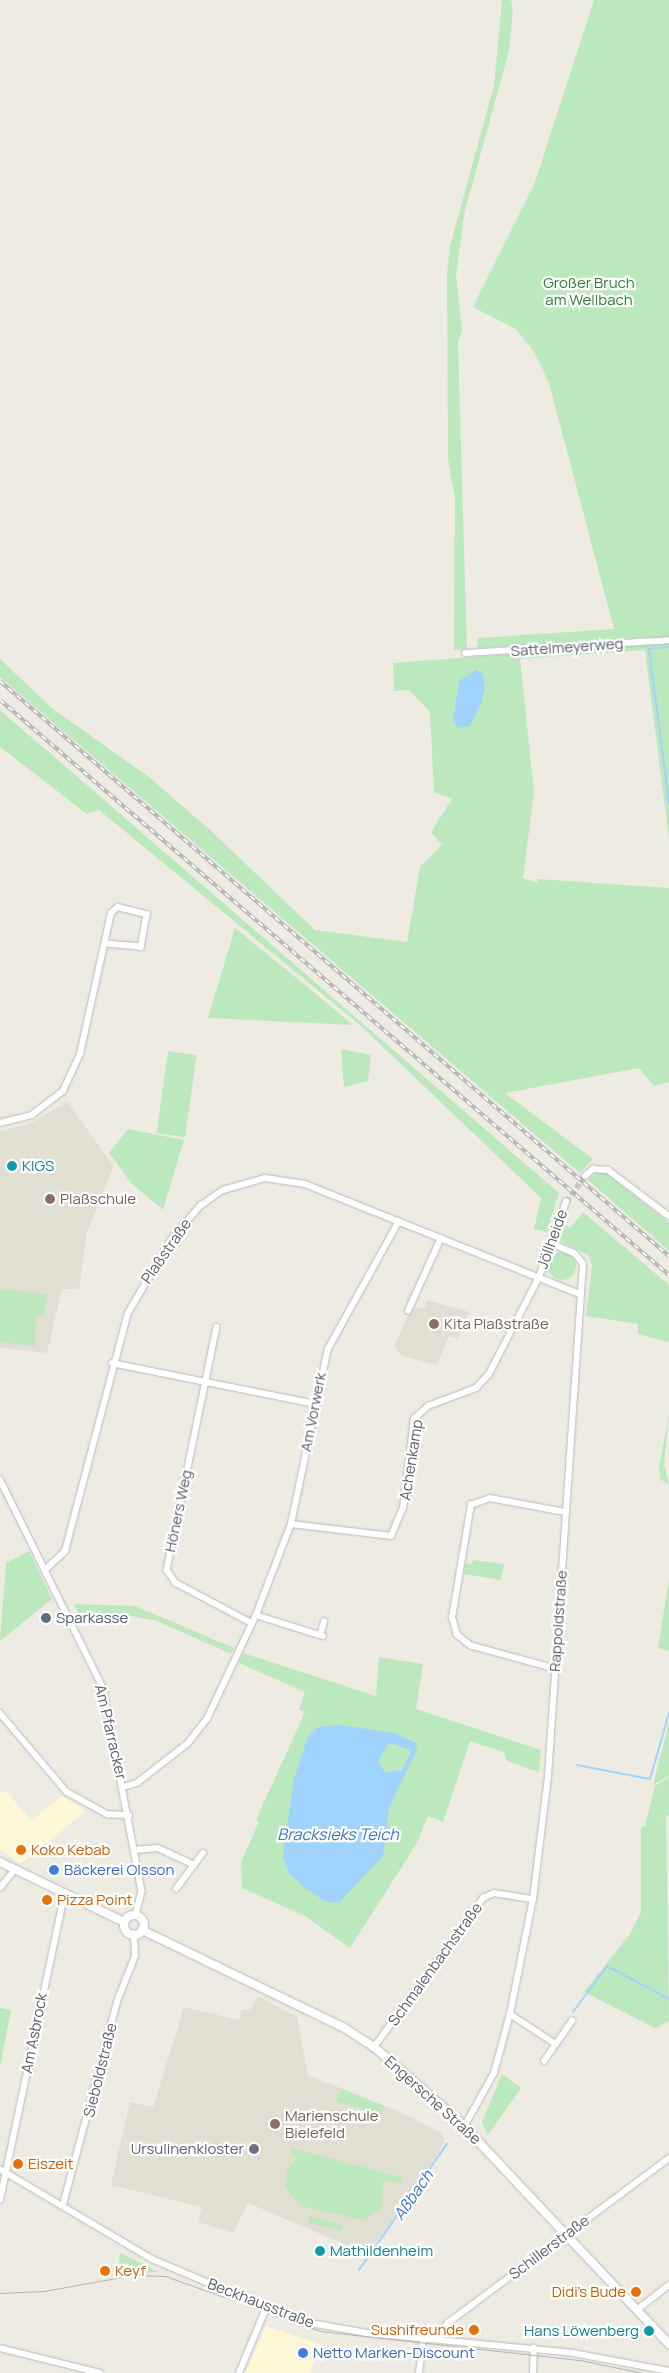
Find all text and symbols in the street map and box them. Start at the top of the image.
park label: Großer Bruch am Wellbach [543,273,635,308]
street label: Sattelmeyerweg [510,634,624,660]
place label: KIGS [22,1157,54,1175]
marker: KIGS [6,1160,18,1172]
place label: Plaßschule [60,1190,136,1208]
marker: Plaßschule [44,1193,56,1205]
street label: Jöllheide [533,1207,571,1271]
street label: Plaßstraße [137,1215,195,1287]
place label: Kita Plaßstraße [444,1315,549,1333]
marker: Kita Plaßstraße [428,1318,440,1330]
street label: Am Vorwerk [296,1371,330,1453]
street label: Achenkamp [396,1418,426,1502]
street label: Höners Weg [161,1468,195,1554]
street label: Rappoldstraße [545,1570,571,1672]
place label: Sparkasse [56,1609,128,1627]
marker: Sparkasse [40,1612,52,1624]
street label: Am Pfarracker [91,1683,131,1781]
water label: Bracksieks Teich [277,1824,399,1844]
place label: Koko Kebab [31,1841,110,1859]
marker: Koko Kebab [15,1844,27,1856]
place label: Bäckerei Olsson [64,1861,174,1879]
marker: Bäckerei Olsson [48,1864,60,1876]
place label: Pizza Point [57,1891,133,1909]
marker: Pizza Point [41,1894,53,1906]
street label: Schmalenbachstraße [384,1899,486,2029]
street label: Am Asbrock [17,1991,51,2075]
street label: Sieboldstraße [80,2021,120,2119]
street label: Engersche Straße [381,2052,485,2148]
place label: Marienschule Bielefeld [285,2106,379,2141]
marker: Marienschule Bielefeld [269,2118,281,2130]
place label: Ursulinenkloster [131,2140,244,2158]
marker: Ursulinenkloster [248,2143,260,2155]
place label: Eiszeit [28,2155,74,2173]
marker: Eiszeit [12,2158,24,2170]
water label: Aßbach [389,2166,437,2224]
street label: Schillerstraße [505,2211,593,2283]
place label: Mathildenheim [330,2242,433,2260]
marker: Mathildenheim [314,2245,326,2257]
place label: Keyf [115,2262,146,2280]
marker: Keyf [99,2265,111,2277]
street label: Beckhausstraße [205,2274,317,2332]
place label: Didi's Bude [552,2283,626,2301]
marker: Didi's Bude [630,2286,642,2298]
place label: Sushifreunde [371,2321,464,2339]
place label: Hans Löwenberg [524,2322,639,2340]
marker: Sushifreunde [468,2324,480,2336]
marker: Hans Löwenberg [643,2325,655,2337]
place label: Netto Marken-Discount [313,2344,475,2362]
marker: Netto Marken-Discount [297,2347,309,2359]

